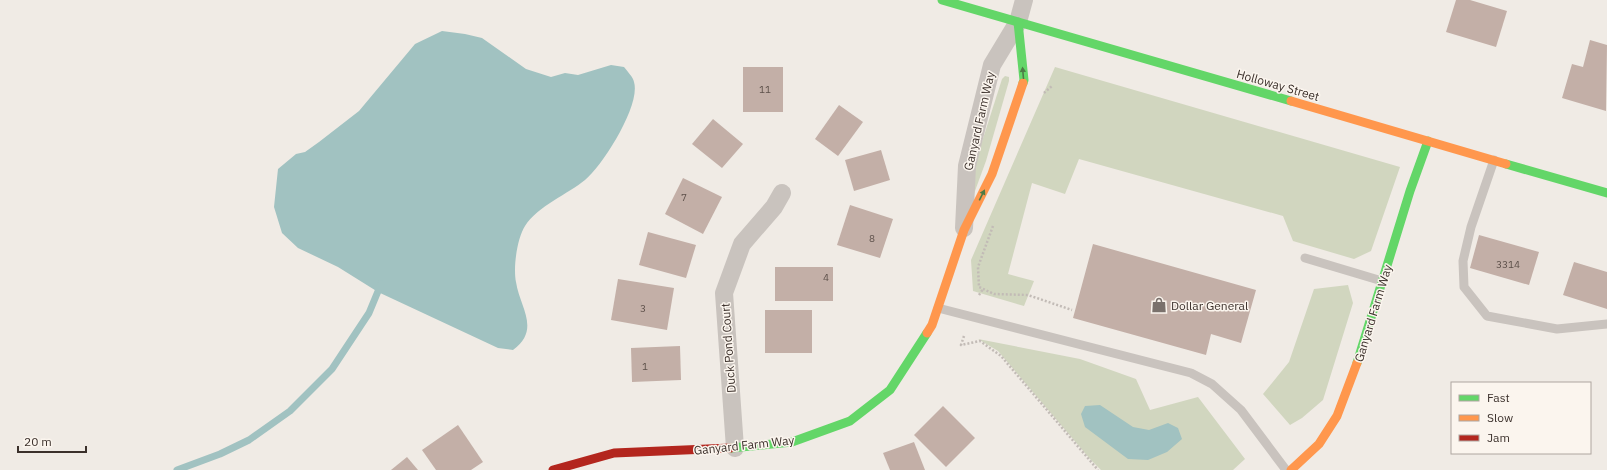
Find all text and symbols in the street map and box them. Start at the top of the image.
street label: Holloway Street [1235,66,1321,104]
one-way arrow [1019,67,1026,79]
street label: Ganyard Farm Way [960,70,998,172]
house number: 11 [759,83,771,96]
one-way arrow [978,189,985,201]
house number: 7 [681,191,687,204]
house number: 8 [869,232,875,245]
house number: 3314 [1496,258,1520,271]
street label: Ganyard Farm Way [1351,262,1395,364]
house number: 4 [823,271,829,284]
shop icon: Dollar General [1150,296,1168,314]
place label: Dollar General [1171,298,1248,313]
house number: 3 [640,302,646,315]
street label: Duck Pond Court [717,303,739,393]
house number: 1 [642,360,648,373]
legend [1451,382,1591,454]
text: Fast [1487,390,1510,405]
text: Slow [1487,410,1513,425]
scale bar [18,428,86,454]
text: Jam [1487,430,1510,445]
street label: Ganyard Farm Way [693,432,795,458]
text: 20 m [24,434,52,449]

